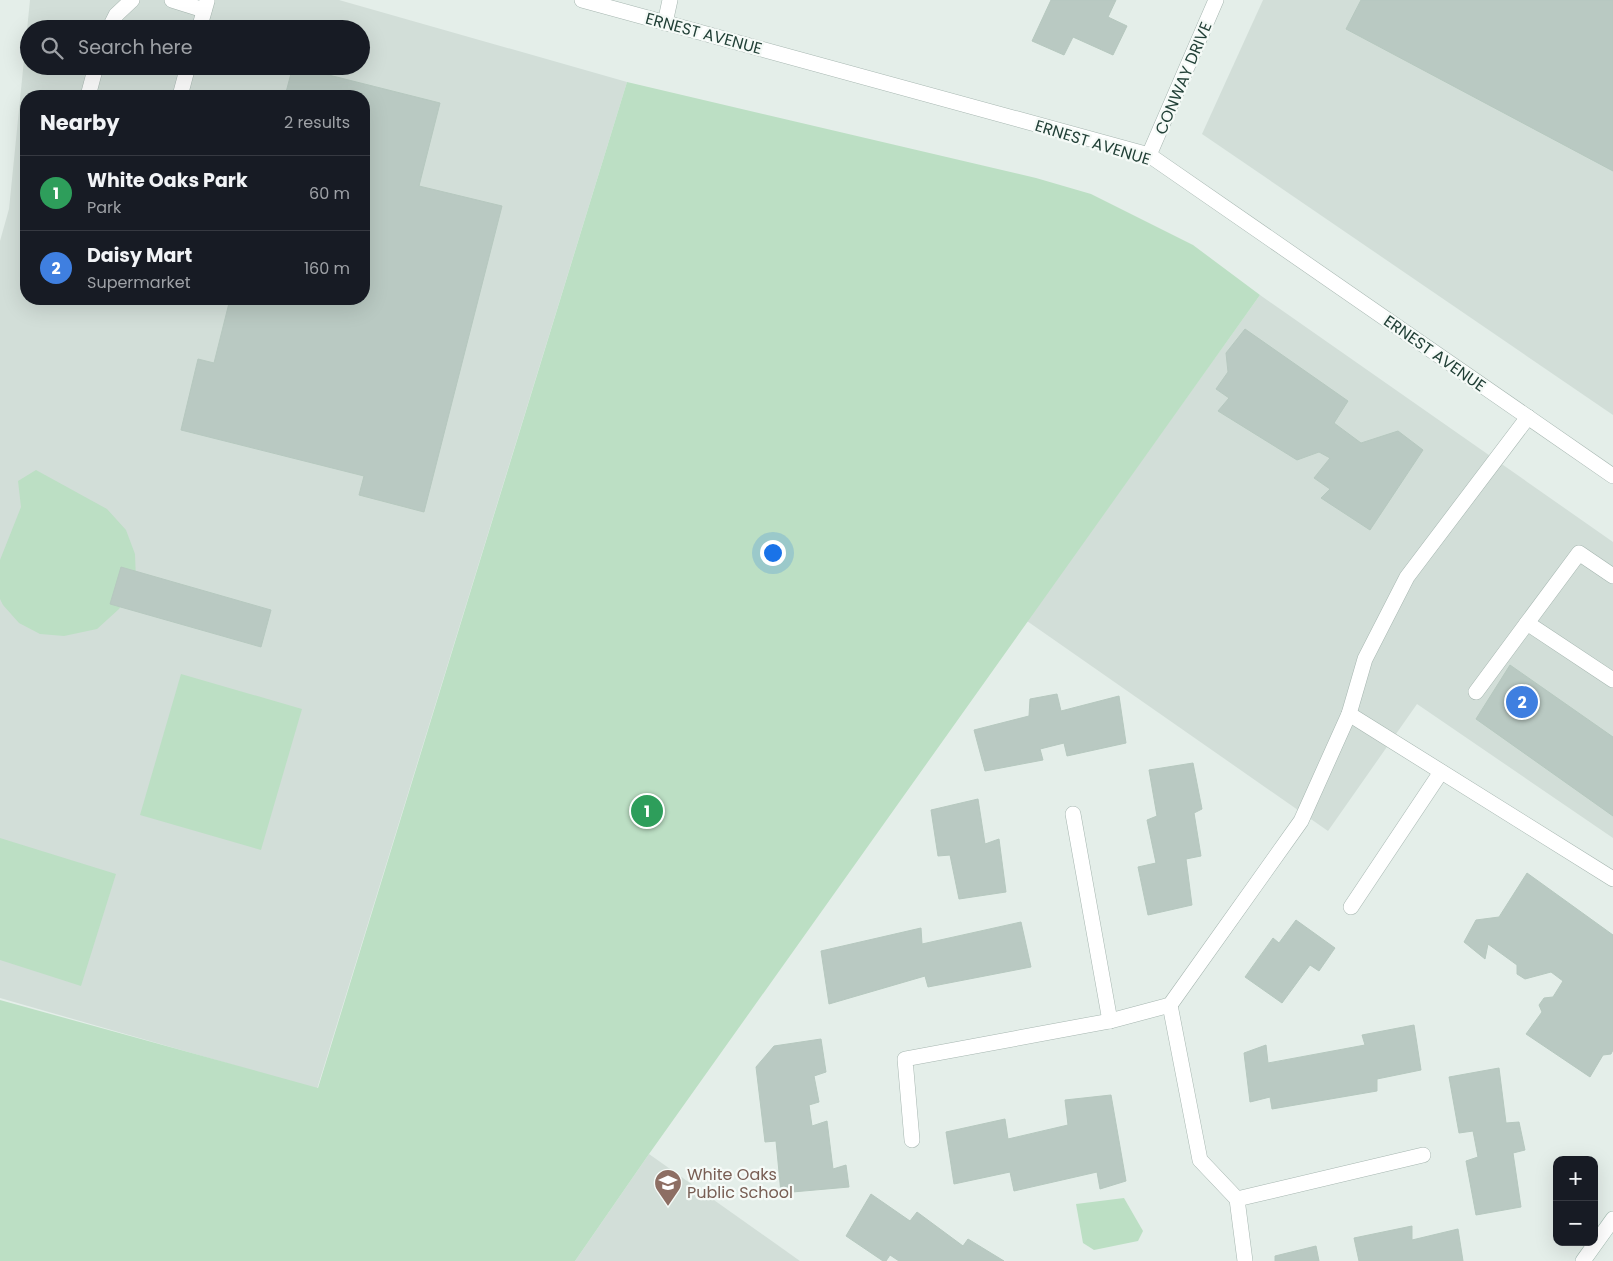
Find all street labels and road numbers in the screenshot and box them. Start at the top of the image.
street label: ERNEST AVENUE [643,7,765,60]
street label: CONWAY DRIVE [1149,18,1218,138]
street label: ERNEST AVENUE [1032,114,1153,171]
street label: ERNEST AVENUE [1379,310,1490,397]

